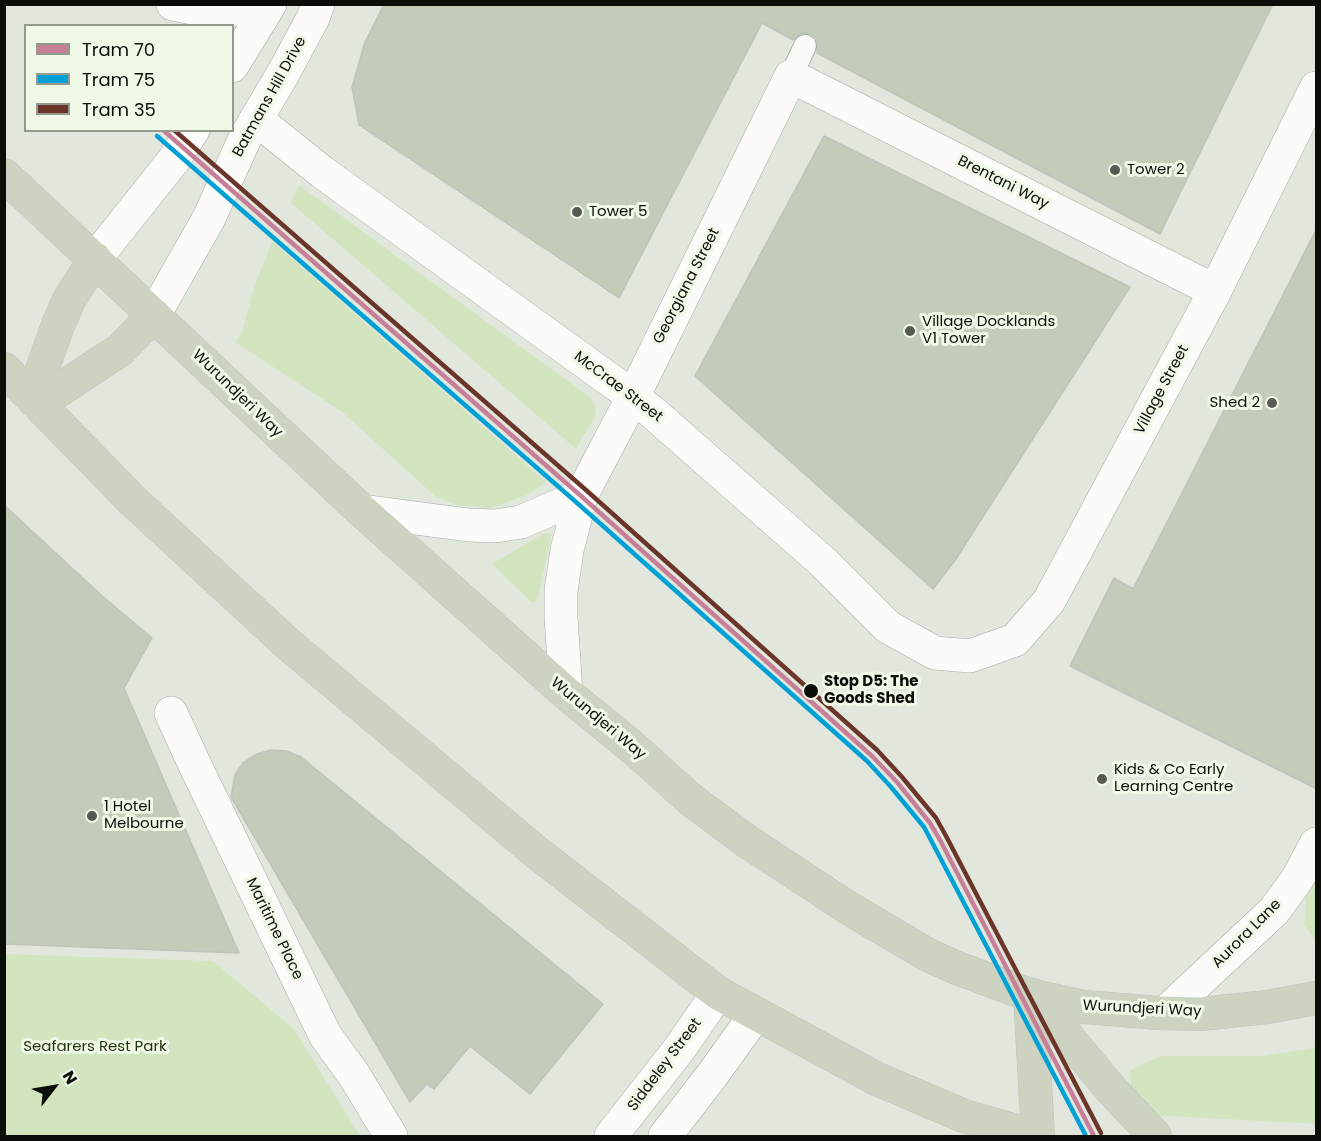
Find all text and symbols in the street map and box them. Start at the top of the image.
legend [24,24,234,132]
street label: Batmans Hill Drive [229,34,311,160]
text: Tram 70 [82,37,155,62]
text: Tram 75 [82,67,155,92]
text: Tram 35 [82,97,156,122]
street label: Brentani Way [954,152,1052,214]
place label: Tower 2 [1127,161,1185,179]
marker: Tower 2 [1108,163,1122,177]
place label: Tower 5 [589,203,647,221]
marker: Tower 5 [570,205,584,219]
street label: Georgiana Street [650,225,724,347]
place label: Village Docklands V1 Tower [922,313,1055,348]
marker: Village Docklands V1 Tower [903,324,917,338]
street label: Village Street [1131,342,1193,438]
street label: Wurundjeri Way [188,346,286,442]
street label: McCrae Street [570,348,666,426]
place label: Shed 2 [1210,394,1260,412]
marker: Shed 2 [1265,396,1279,410]
place label: Stop D5: The Goods Shed [824,673,919,708]
street label: Wurundjeri Way [547,674,649,764]
marker: Stop D5: The Goods Shed [802,682,820,700]
place label: Kids & Co Early Learning Centre [1114,761,1233,796]
marker: Kids & Co Early Learning Centre [1095,772,1109,786]
place label: 1 Hotel Melbourne [104,798,184,833]
marker: 1 Hotel Melbourne [85,809,99,823]
street label: Maritime Place [242,875,306,983]
street label: Aurora Lane [1209,896,1285,972]
street label: Wurundjeri Way [1082,997,1202,1021]
street label: Siddeley Street [624,1015,706,1115]
park label: Seafarers Rest Park [23,1038,167,1056]
north arrow [24,1057,84,1117]
text: N [57,1066,83,1089]

